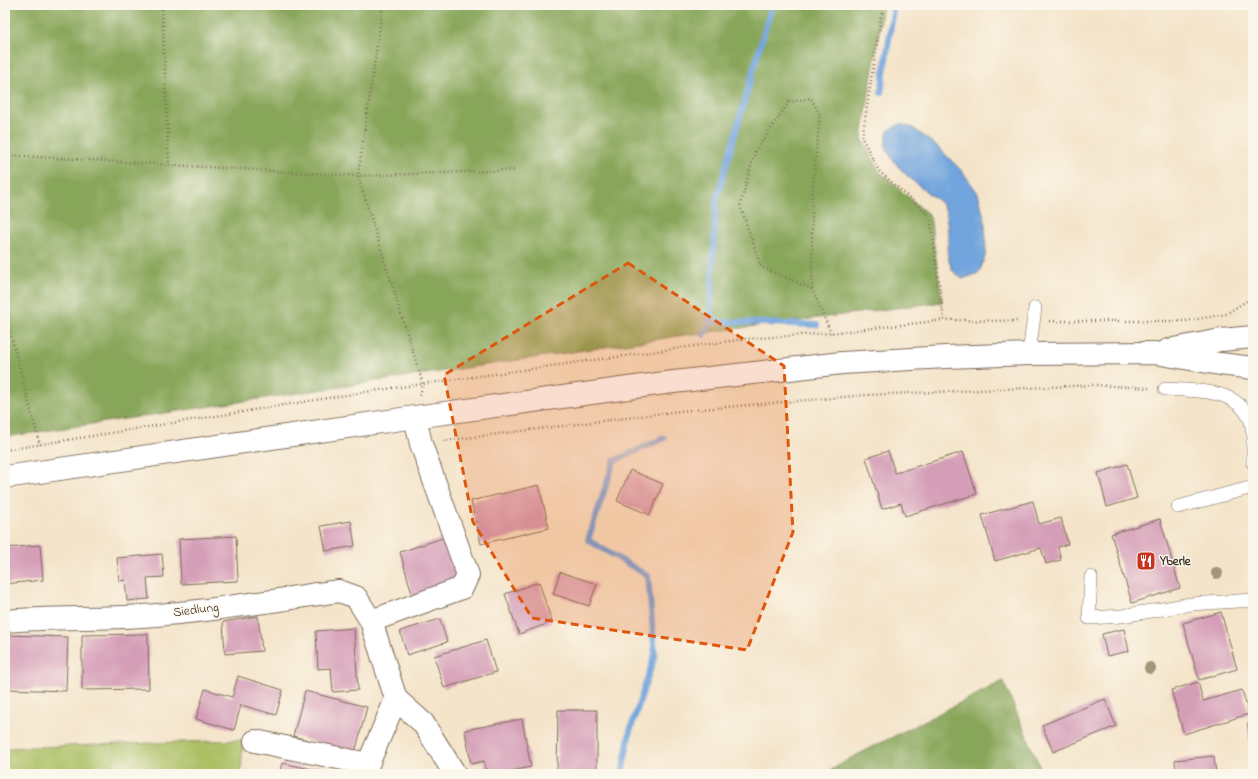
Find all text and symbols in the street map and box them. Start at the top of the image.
restaurant icon: Yberle [1135,550,1157,572]
place label: Yberle [1159,552,1192,571]
street label: Siedlung [172,598,220,623]

